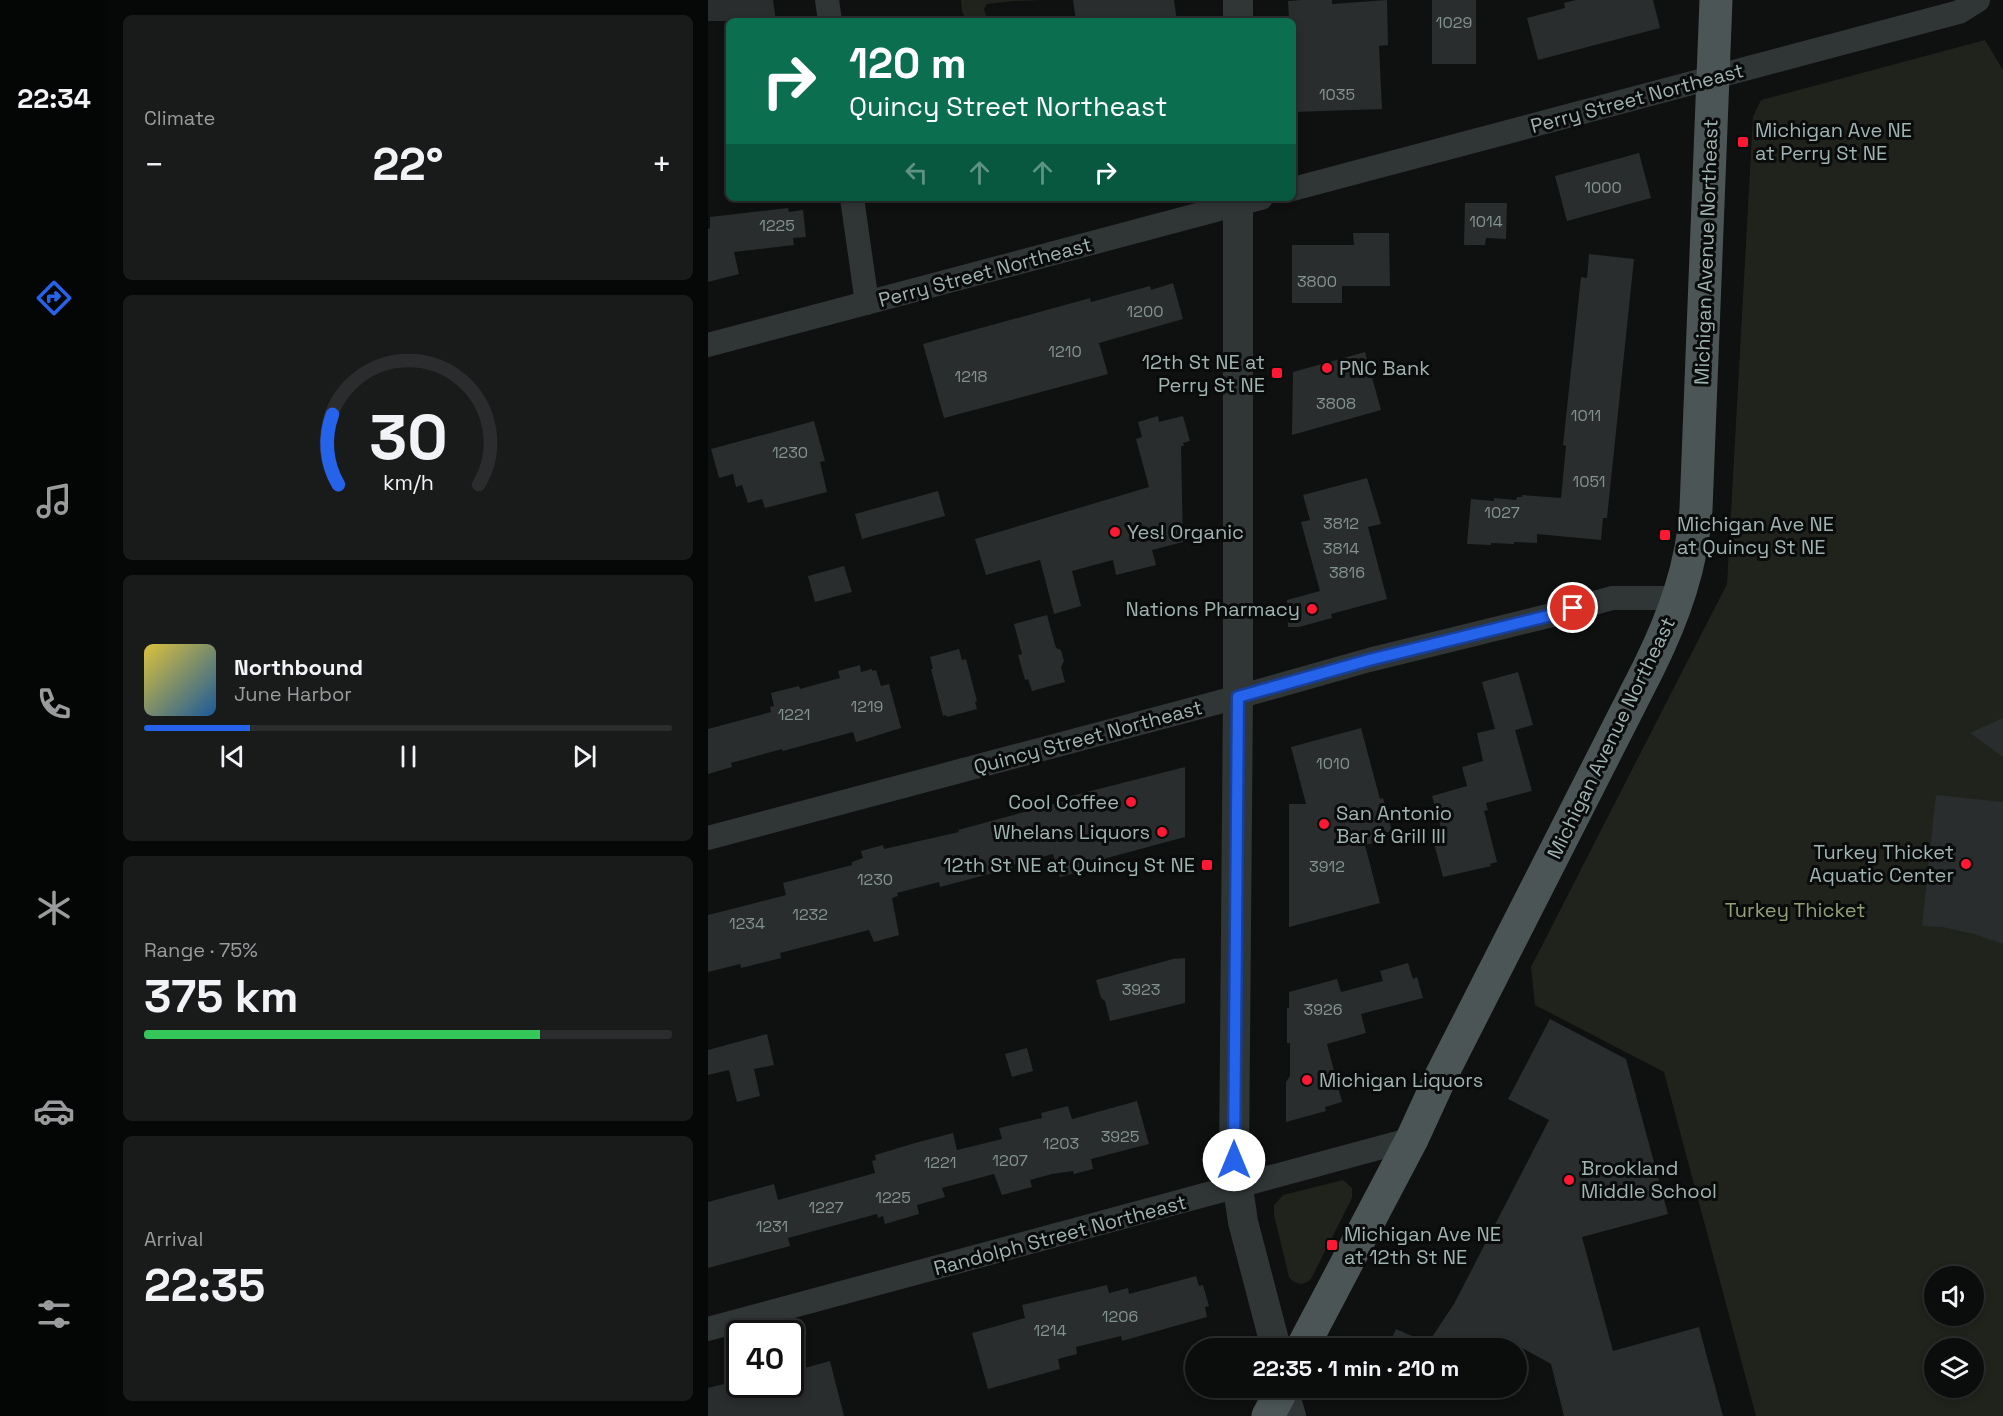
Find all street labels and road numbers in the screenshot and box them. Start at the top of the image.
street label: Perry Street Northeast [1528,57,1746,139]
street label: Michigan Avenue Northeast [1688,119,1724,385]
street label: Perry Street Northeast [876,231,1094,313]
street label: Michigan Avenue Northeast [1541,613,1681,863]
street label: Quincy Street Northeast [971,694,1205,780]
street label: Randolph Street Northeast [931,1189,1189,1281]

